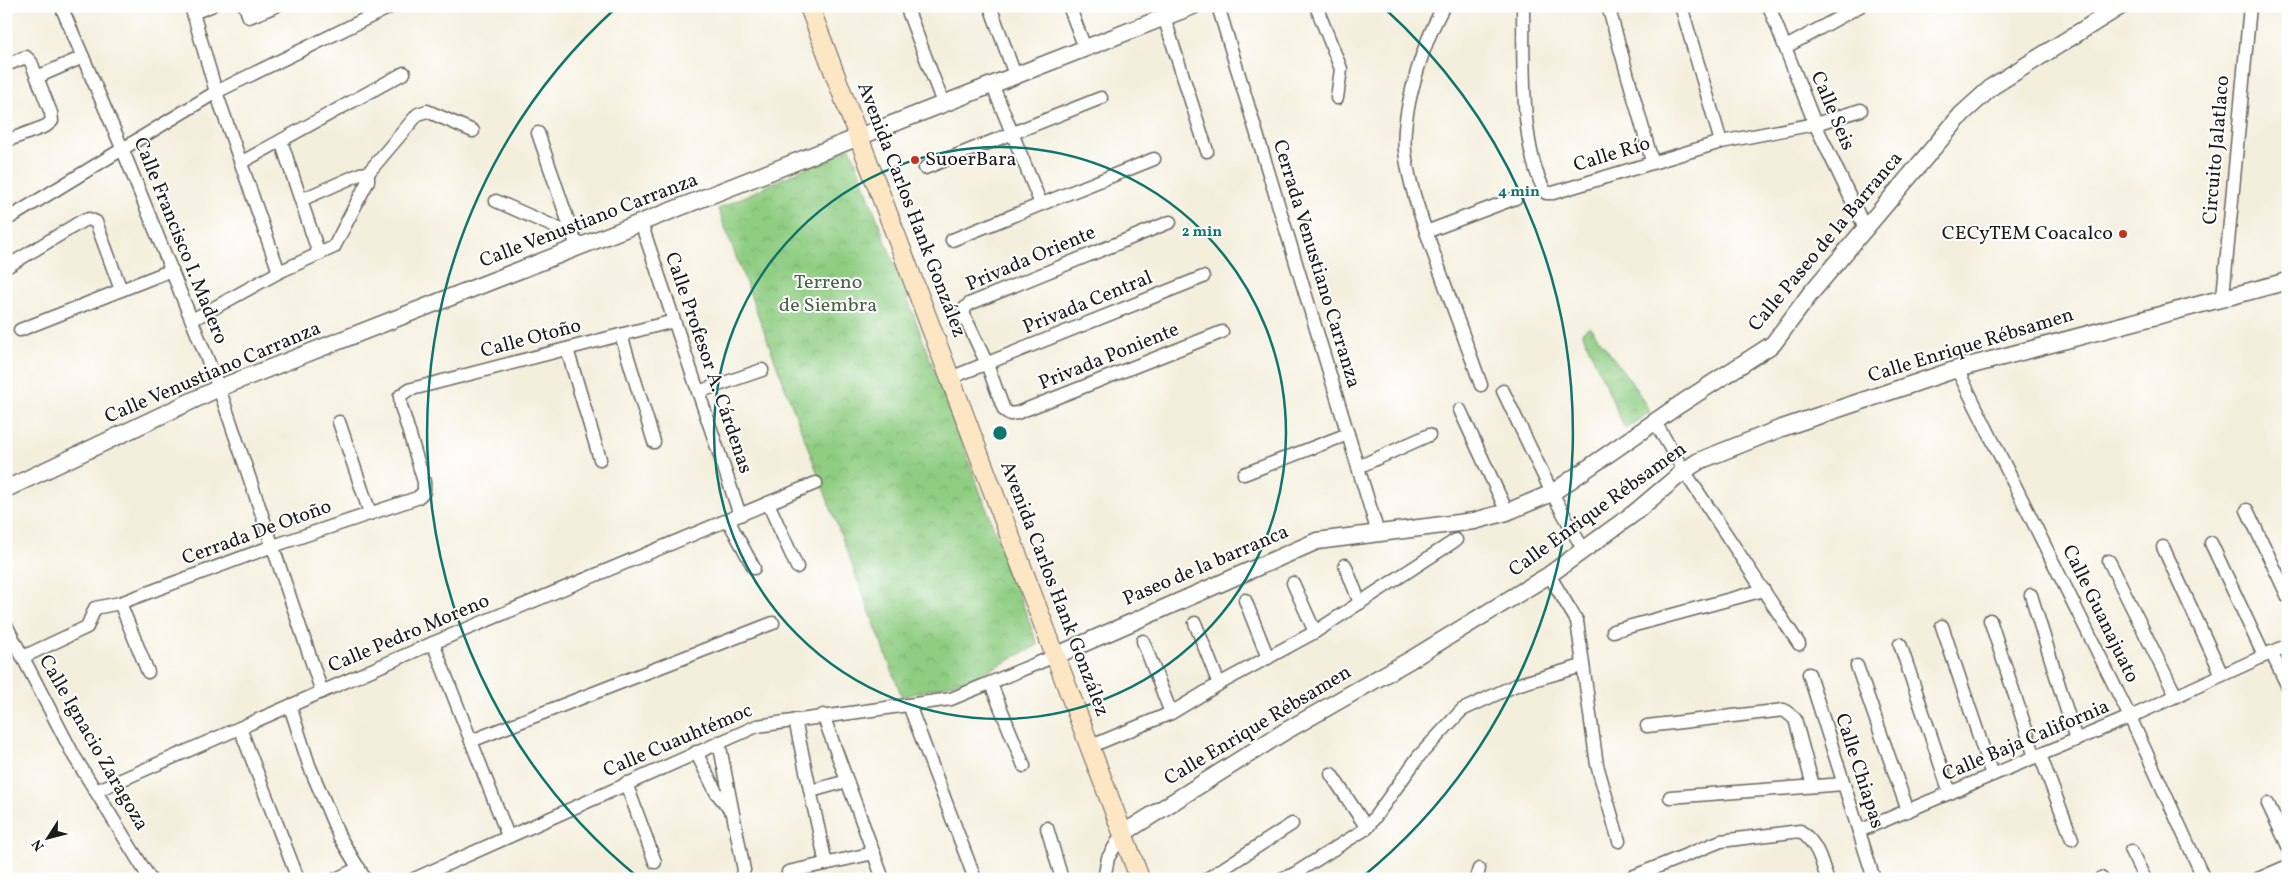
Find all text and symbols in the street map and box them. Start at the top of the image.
street label: Calle Seis [1803,67,1861,155]
street label: Circuito Jalatlaco [2197,74,2237,226]
street label: Avenida Carlos Hank González [849,78,973,342]
street label: Calle Río [1570,130,1654,180]
street label: Calle Francisco I. Madero [126,133,234,349]
street label: Cerrada Venustiano Carranza [1265,136,1367,392]
place label: SuoerBara [925,146,1017,174]
street label: Calle Paseo de la Barranca [1742,146,1910,338]
marker: SuoerBara [909,154,921,166]
street label: Calle Venustiano Carranza [476,166,702,276]
text: 4 min [1498,182,1540,203]
street label: Privada Oriente [962,219,1100,299]
place label: CECyTEM Coacalco [1942,220,2113,248]
text: 2 min [1182,222,1222,243]
marker: CECyTEM Coacalco [2117,228,2129,240]
street label: Calle Profesor A. Cárdenas [657,249,759,477]
street label: Privada Central [1019,264,1157,342]
park label: Terreno de Siembra [779,269,877,320]
street label: Calle Enrique Rébsamen [1865,301,2077,391]
street label: Calle Otoño [478,312,584,366]
street label: Calle Venustiano Carranza [101,315,325,431]
street label: Privada Poniente [1035,316,1183,398]
centre of rings [991,424,1009,442]
street label: Calle Enrique Rébsamen [1503,436,1693,584]
street label: Avenida Carlos Hank González [992,457,1116,721]
street label: Cerrada De Otoño [178,493,336,573]
street label: Paseo de la barranca [1119,518,1293,614]
street label: Calle Guanajuato [2054,540,2146,688]
street label: Calle Pedro Moreno [324,587,494,681]
street label: Calle Ignacio Zaragoza [31,650,155,836]
street label: Calle Enrique Rébsamen [1159,659,1357,793]
street label: Calle Baja California [1938,693,2114,789]
street label: Calle Cuauhtémoc [599,697,757,785]
street label: Calle Chiapas [1827,710,1891,832]
north arrow [22,812,72,862]
text: N [28,835,49,854]

